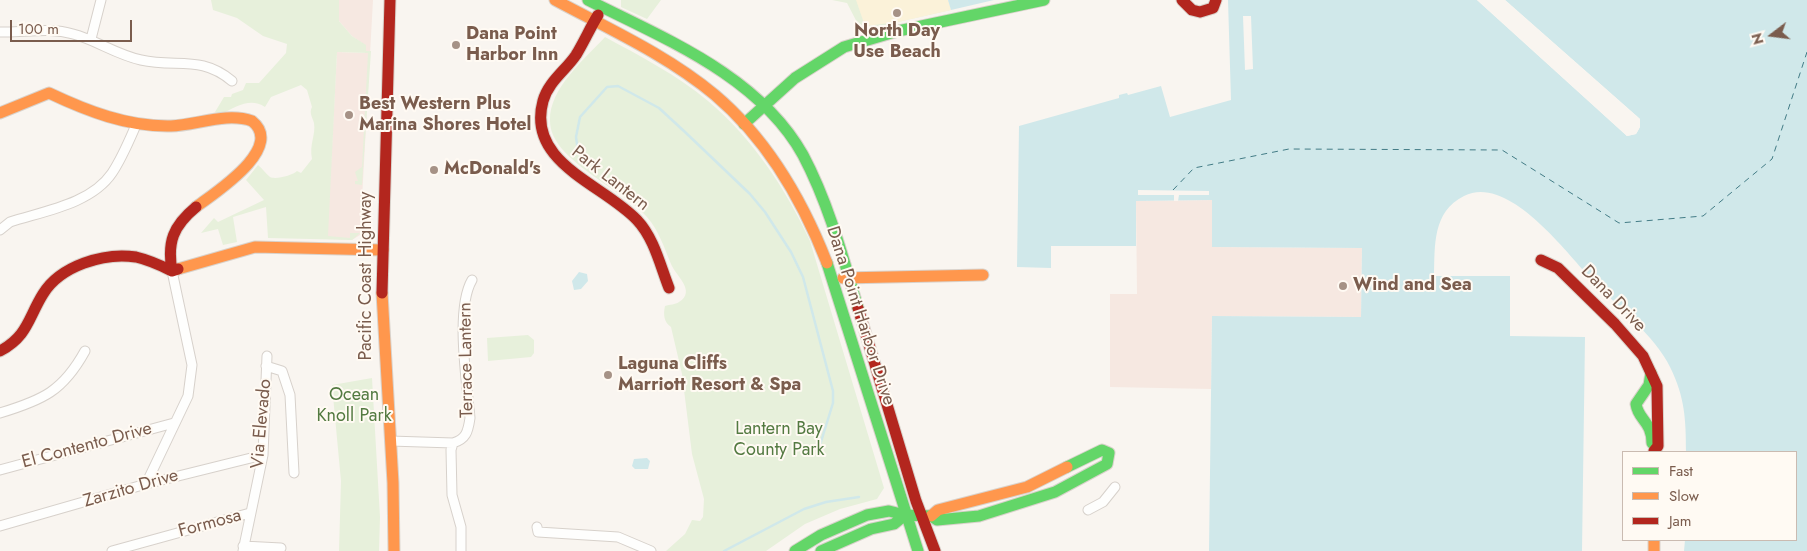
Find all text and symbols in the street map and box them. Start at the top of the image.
marker: North Day Use Beach [891,7,903,19]
scale bar [12,10,135,42]
north arrow [1747,10,1797,60]
text: 100 m [18,18,59,40]
place label: North Day Use Beach [853,21,941,64]
place label: Dana Point Harbor Inn [466,24,558,66]
text: N [1746,31,1769,47]
marker: Dana Point Harbor Inn [450,39,462,51]
place label: Best Western Plus Marina Shores Hotel [359,94,531,136]
marker: Best Western Plus Marina Shores Hotel [343,109,355,121]
street label: Park Lantern [567,142,653,216]
place label: McDonald's [444,159,541,181]
marker: McDonald's [428,164,440,176]
street label: Pacific Coast Highway [356,192,378,360]
street label: Dana Point Harbor Drive [821,224,899,408]
street label: Dana Drive [1576,261,1650,337]
place label: Wind and Sea [1353,275,1472,297]
marker: Wind and Sea [1337,280,1349,292]
street label: Terrace Lantern [455,302,479,418]
place label: Laguna Cliffs Marriott Resort & Spa [618,354,801,396]
marker: Laguna Cliffs Marriott Resort & Spa [602,369,614,381]
street label: Via Elevado [247,378,277,470]
park label: Ocean Knoll Park [316,385,392,428]
street label: El Contento Drive [20,418,154,474]
park label: Lantern Bay County Park [734,419,824,462]
legend [1622,451,1797,541]
text: Fast [1669,460,1693,482]
street label: Zarzito Drive [81,465,181,513]
text: Slow [1669,485,1699,507]
street label: Formosa [176,505,244,543]
text: Jam [1669,510,1692,532]

